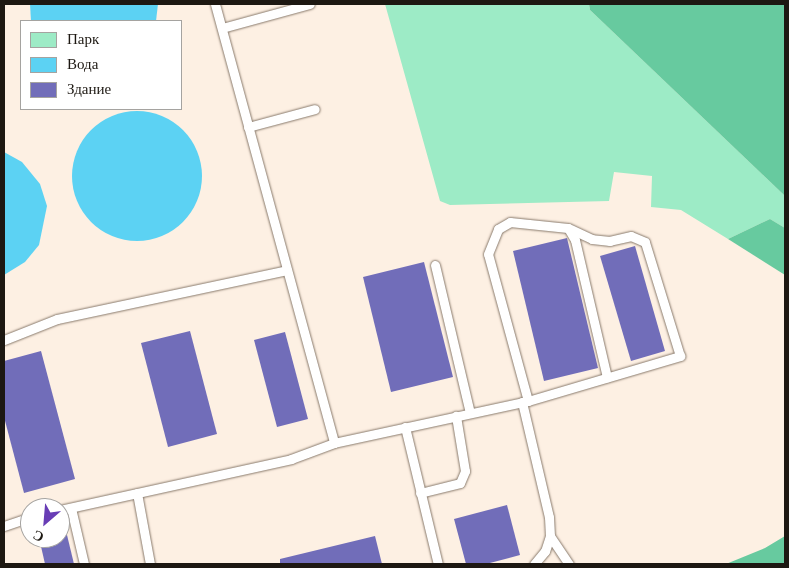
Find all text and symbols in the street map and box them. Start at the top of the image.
legend [20,20,182,110]
text: Парк [67,31,99,47]
text: Вода [67,56,98,72]
text: Здание [67,81,111,97]
north arrow [20,498,70,548]
text: С [31,527,46,545]

